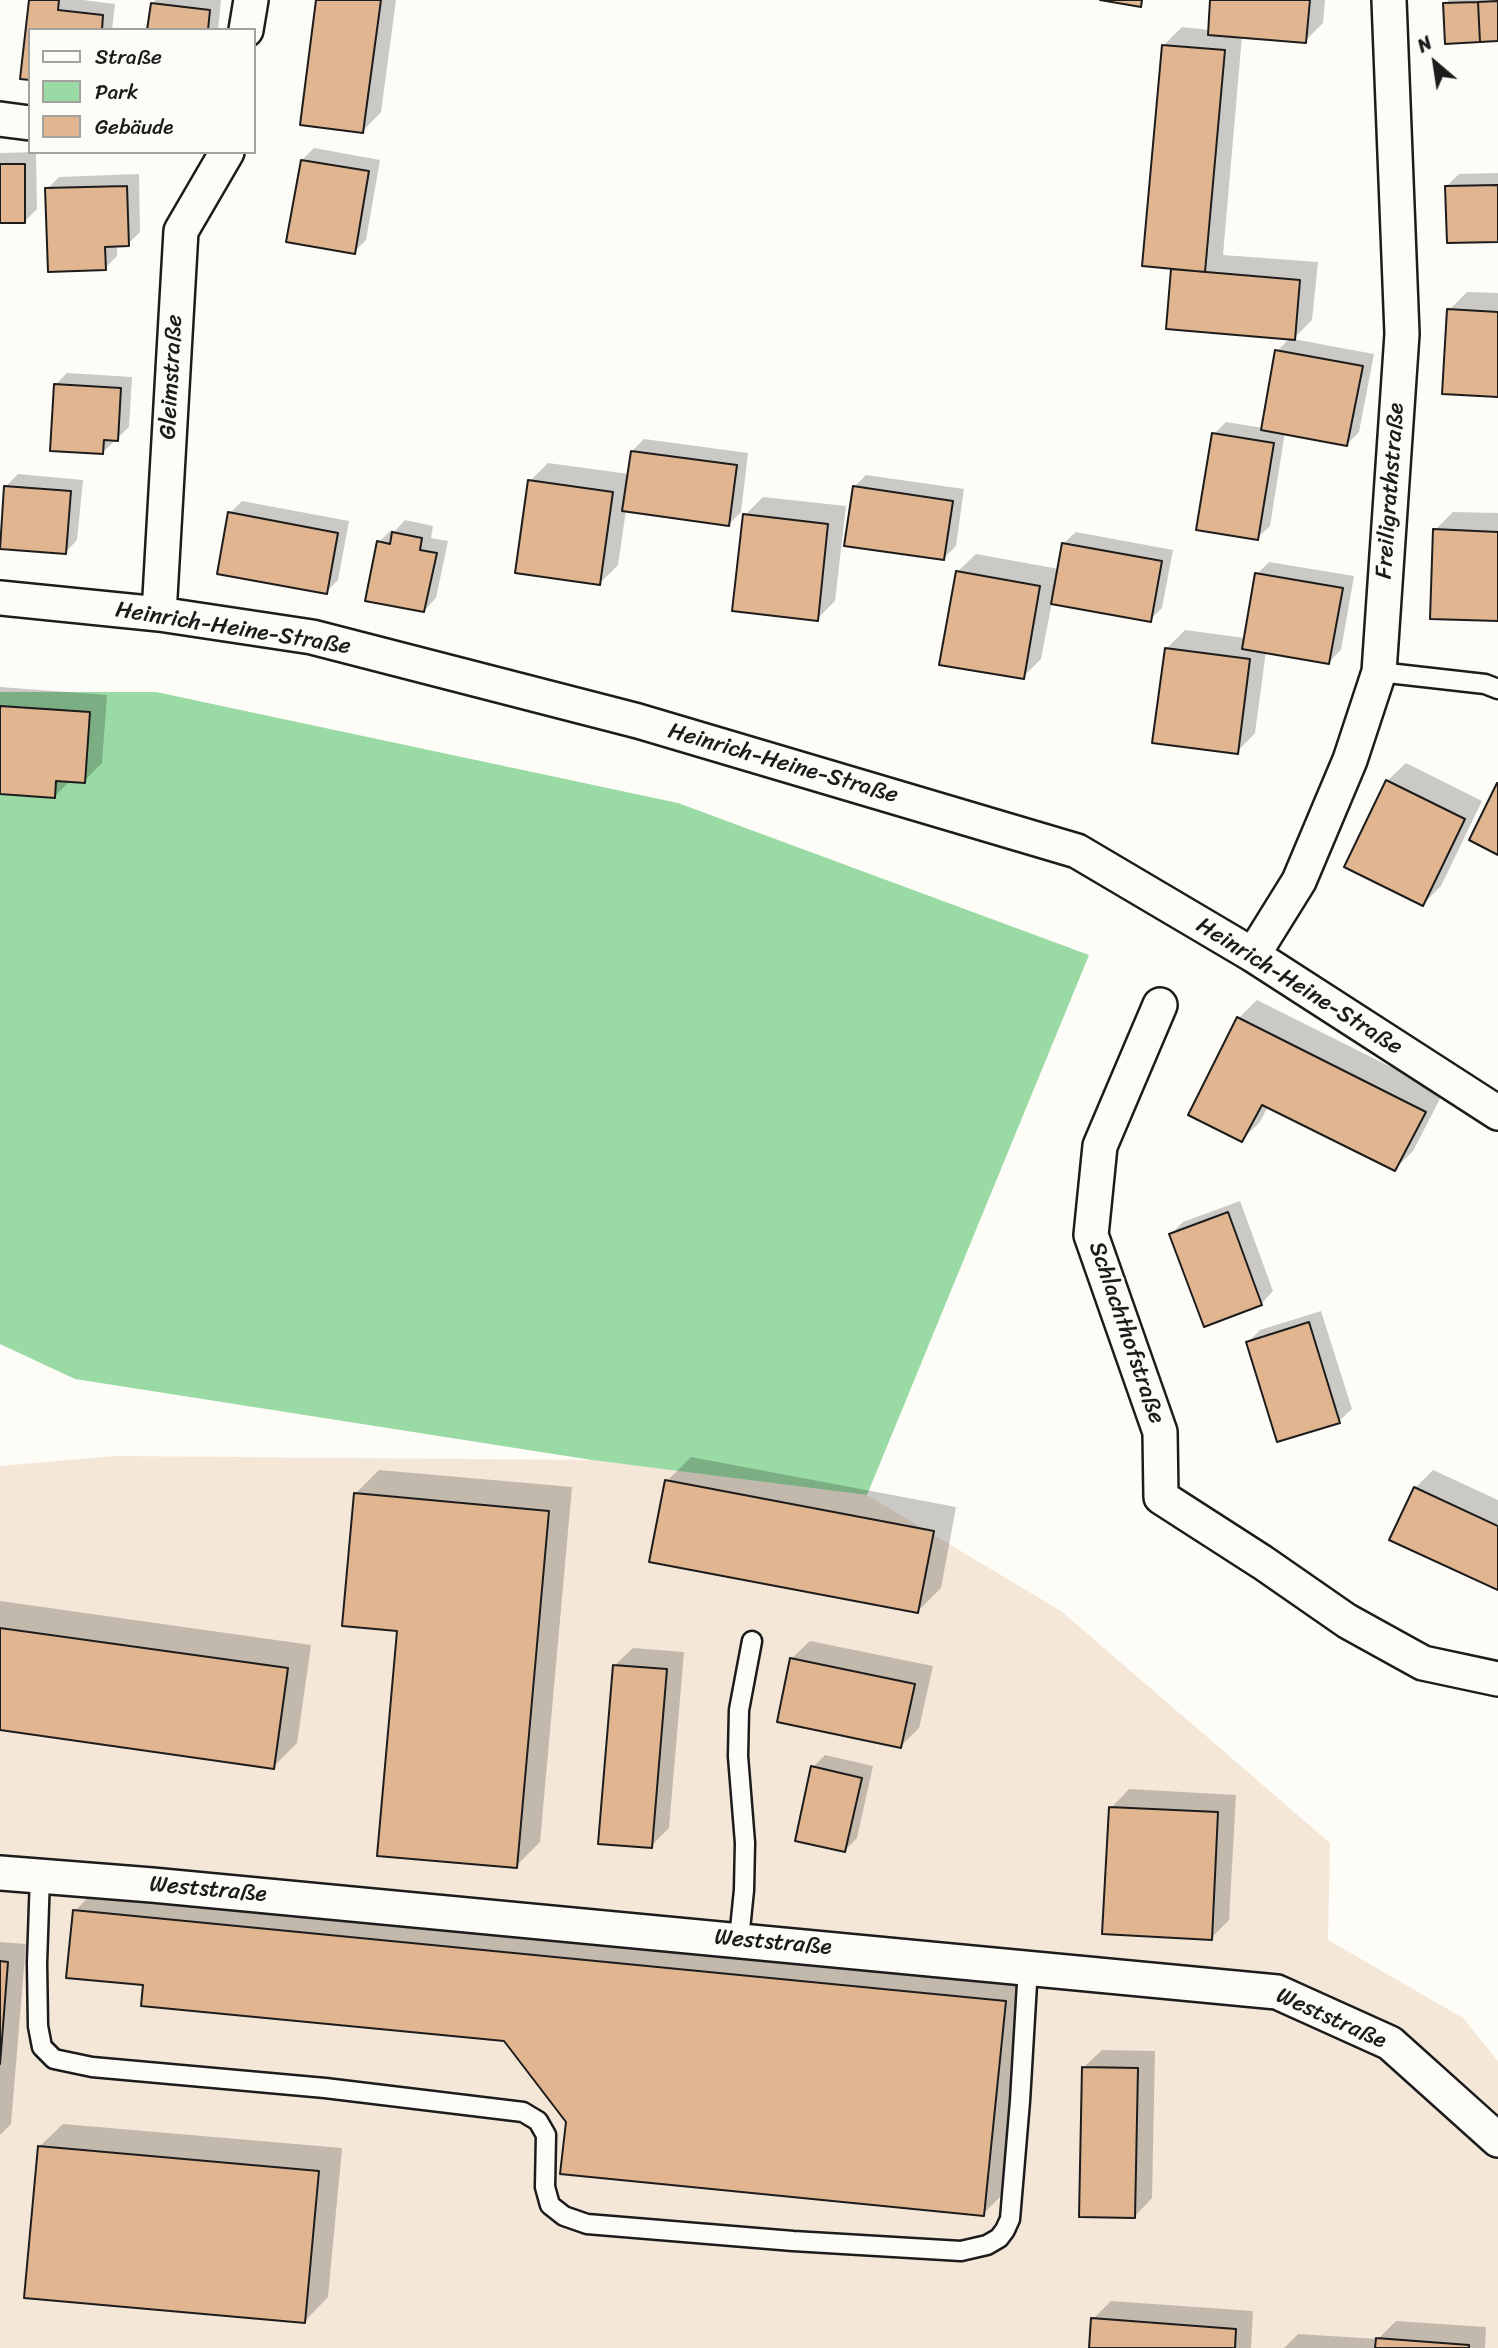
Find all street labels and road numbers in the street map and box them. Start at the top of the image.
street label: Gleimstraße [155,314,189,440]
street label: Freiligrathstraße [1371,402,1411,580]
street label: Heinrich-Heine-Straße [113,597,353,661]
street label: Heinrich-Heine-Straße [665,718,901,810]
street label: Heinrich-Heine-Straße [1191,912,1407,1062]
street label: Schlachthofstraße [1082,1238,1170,1428]
street label: Weststraße [148,1871,268,1909]
street label: Weststraße [713,1924,833,1962]
street label: Weststraße [1272,1982,1390,2056]

